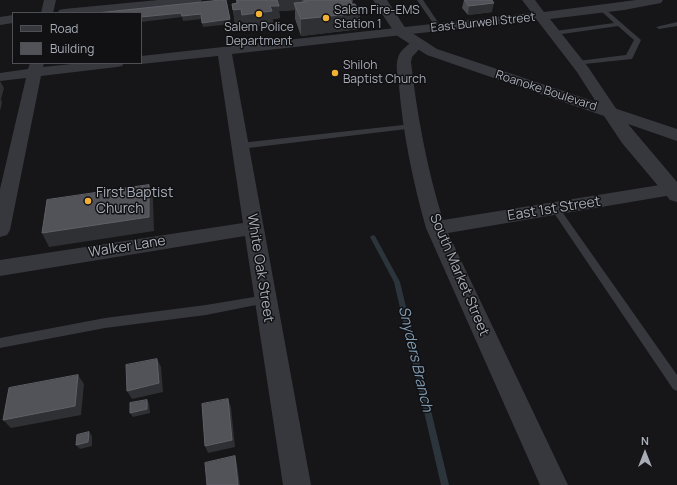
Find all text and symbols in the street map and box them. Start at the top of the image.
place label: Salem Fire-EMS Station 1 [334,4,420,32]
marker: Salem Police Department [254,9,264,19]
street label: East Burwell Street [430,10,536,36]
legend [12,12,142,64]
marker: Salem Fire-EMS Station 1 [321,13,331,23]
text: Road [50,20,78,37]
place label: Salem Police Department [224,21,294,49]
text: Building [50,40,94,57]
place label: Shiloh Baptist Church [343,59,426,87]
marker: Shiloh Baptist Church [330,68,340,78]
street label: Roanoke Boulevard [494,68,598,114]
place label: First Baptist Church [96,185,173,218]
street label: East 1st Street [506,193,602,225]
marker: First Baptist Church [83,196,93,206]
street label: South Market Street [426,211,492,339]
street label: White Oak Street [243,212,277,324]
street label: Walker Lane [87,233,167,261]
water label: Snyders Branch [394,304,436,414]
north arrow [625,433,665,473]
text: N [641,433,649,448]

